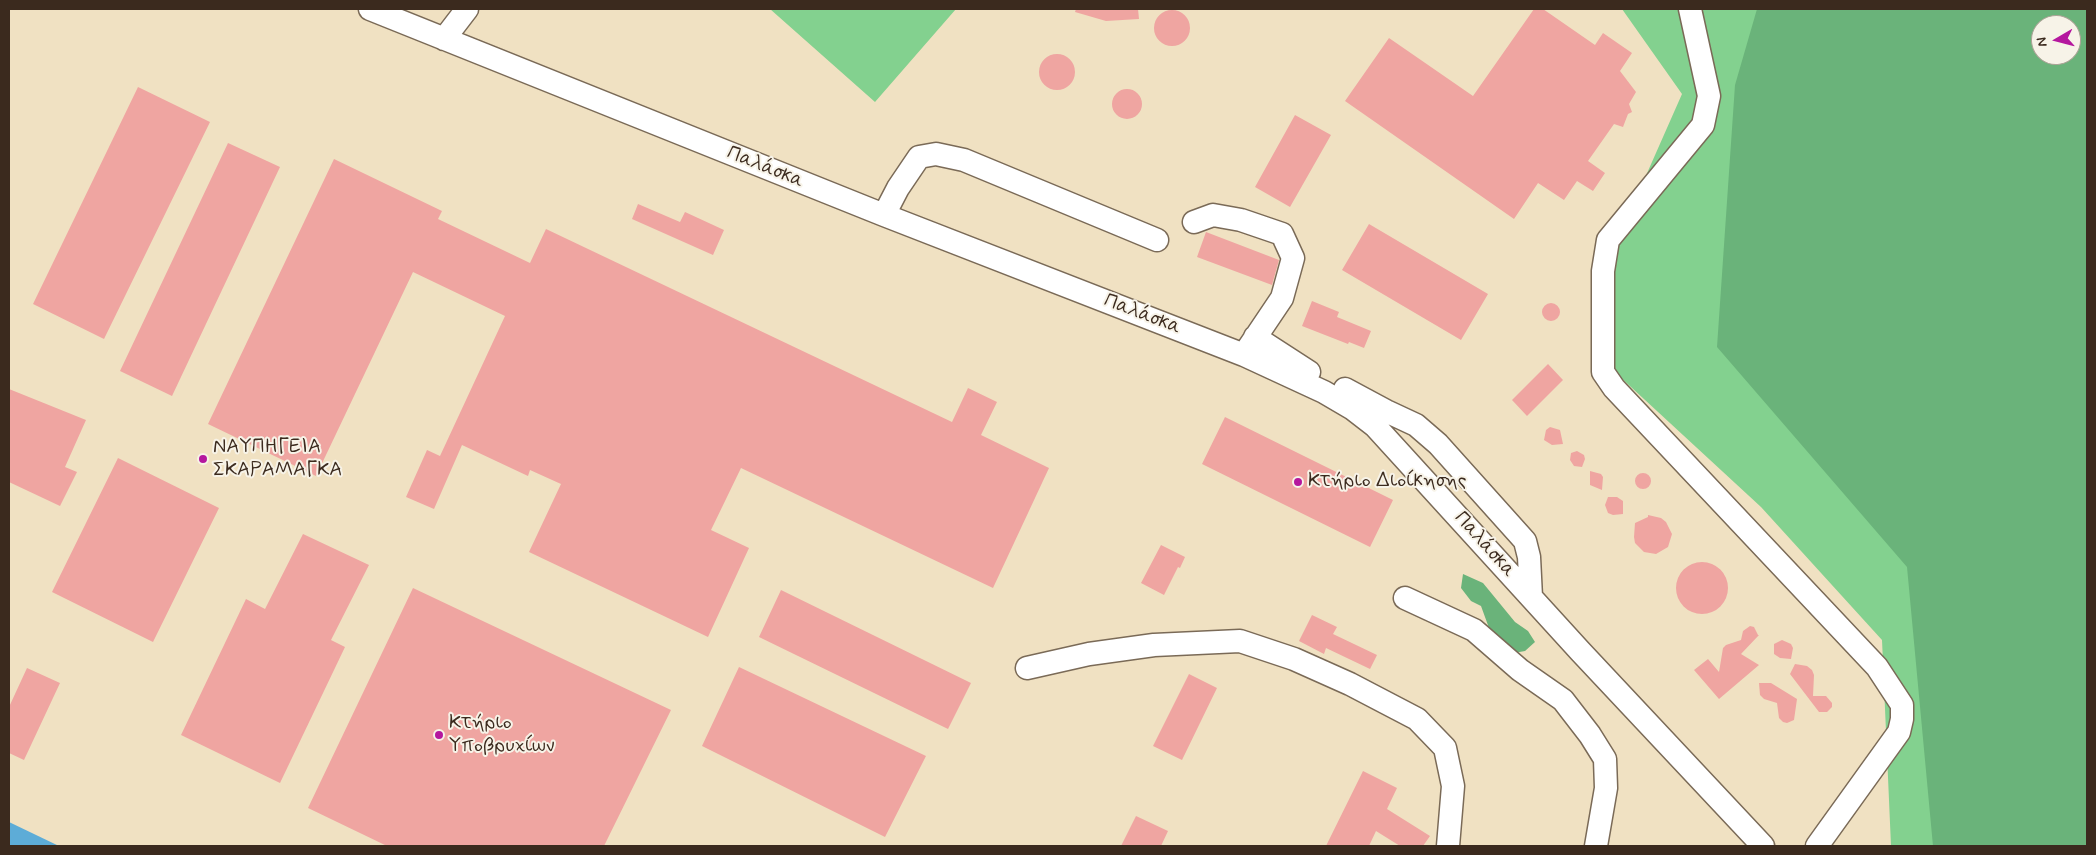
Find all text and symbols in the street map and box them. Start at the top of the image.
north arrow [2031,15,2081,65]
text: N [2033,36,2052,48]
street label: Παλάσκα [723,142,807,194]
street label: Παλάσκα [1100,289,1184,341]
place label: ΝΑΥΠΗΓΕΙΑ ΣΚΑΡΑΜΑΓΚΑ [213,436,342,483]
marker: ΝΑΥΠΗΓΕΙΑ ΣΚΑΡΑΜΑΓΚΑ [197,453,209,465]
place label: Κτήριο Διοίκησης [1308,470,1467,494]
marker: Κτήριο Διοίκησης [1292,476,1304,488]
street label: Παλάσκα [1448,507,1520,583]
place label: Κτήριο Υποβρυχίων [449,712,555,759]
marker: Κτήριο Υποβρυχίων [433,729,445,741]

